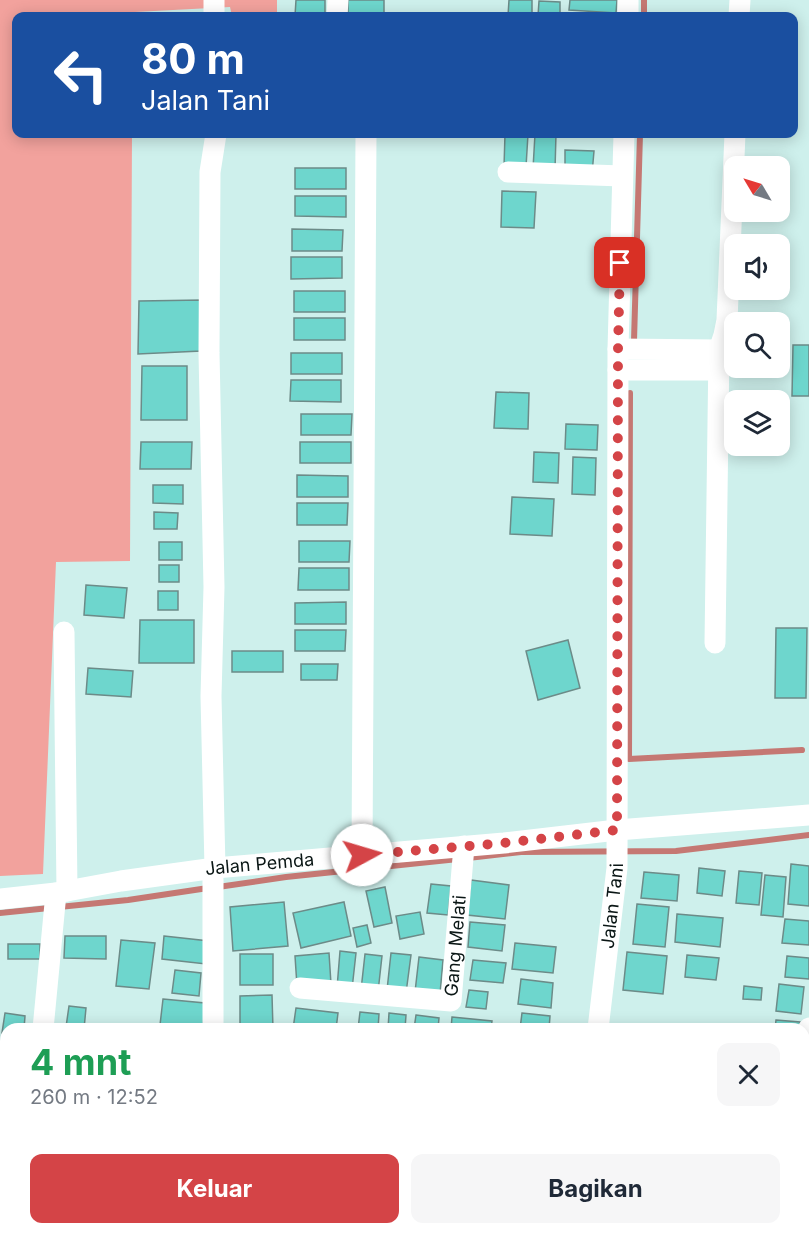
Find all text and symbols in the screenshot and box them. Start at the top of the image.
text: 80 m [141,33,245,84]
icon: left [42,36,120,114]
text: Jalan Tani [141,84,270,117]
north arrow [724,156,790,222]
map controls [724,156,790,456]
button: sound [724,234,790,300]
pin [594,237,645,288]
icon: arrive [603,246,636,279]
button: search [724,312,790,378]
button: layers [724,390,790,456]
position arrow [330,823,394,887]
street label: Jalan Pemda [204,848,315,879]
street label: Jalan Tani [597,863,627,950]
street label: Gang Melati [440,894,470,997]
text: 4 mnt [30,1040,131,1084]
button: close [717,1043,780,1106]
text: 260 m · 12:52 [30,1085,158,1109]
button: Keluar [30,1154,399,1223]
button: Bagikan [411,1154,780,1223]

